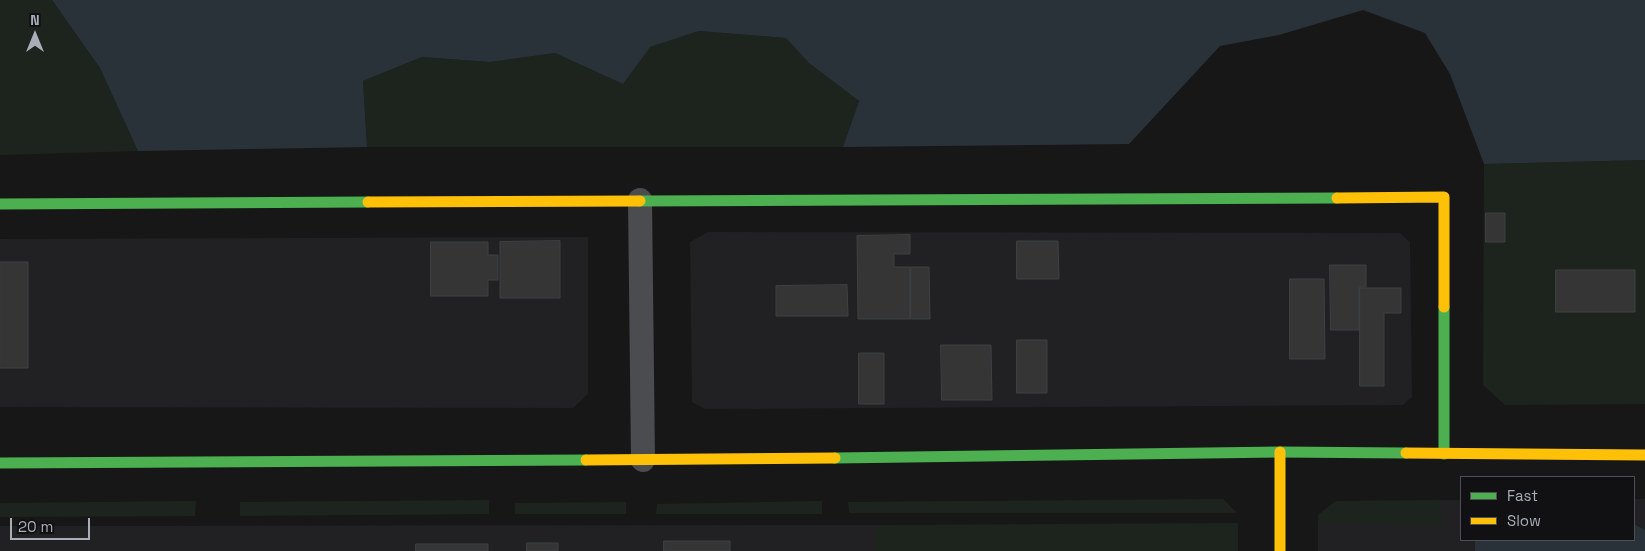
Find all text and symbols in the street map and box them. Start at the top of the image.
north arrow [10,10,60,60]
text: N [30,11,40,29]
legend [1460,476,1635,541]
text: Fast [1507,486,1538,505]
scale bar [12,508,92,540]
text: Slow [1507,511,1541,530]
text: 20 m [18,517,53,536]

